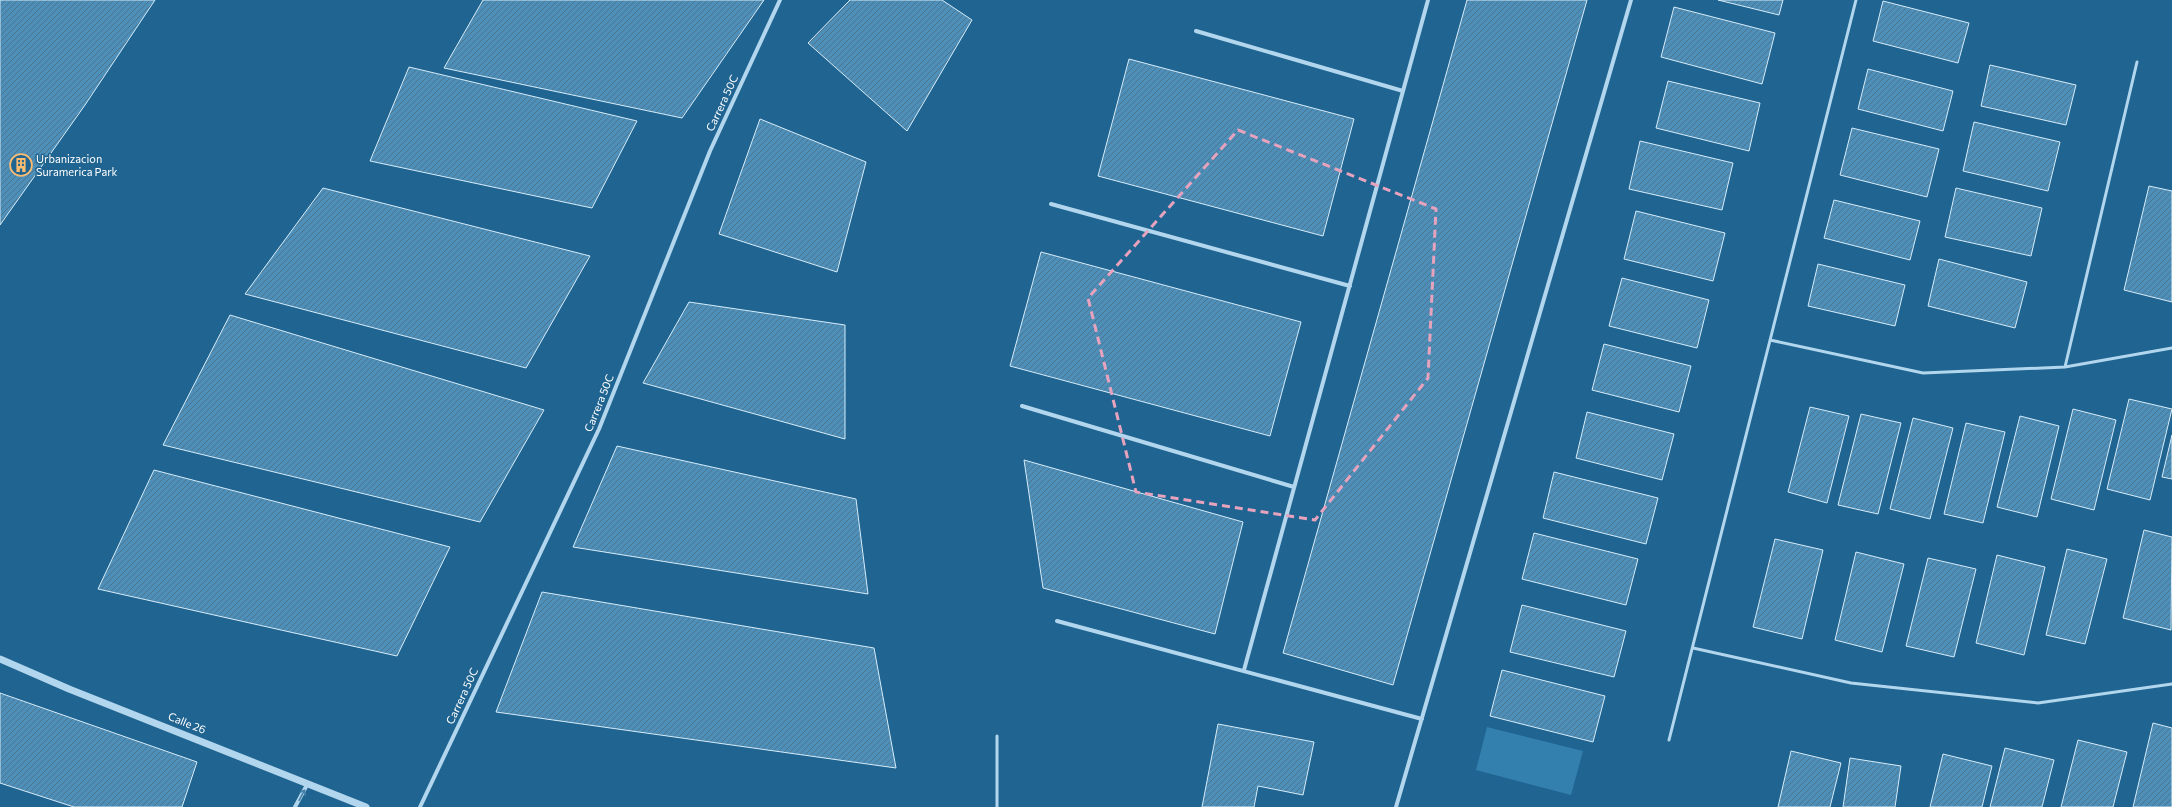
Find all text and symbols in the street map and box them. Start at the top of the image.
street label: Carrera 50C [703,72,740,133]
building icon: Urbanizacion Suramerica Park [8,152,34,178]
place label: Urbanizacion Suramerica Park [36,152,118,178]
street label: Carrera 50C [581,372,616,433]
street label: Carrera 50C [443,665,480,726]
street label: Calle 26 [166,709,208,736]
one-way arrow [298,789,306,801]

